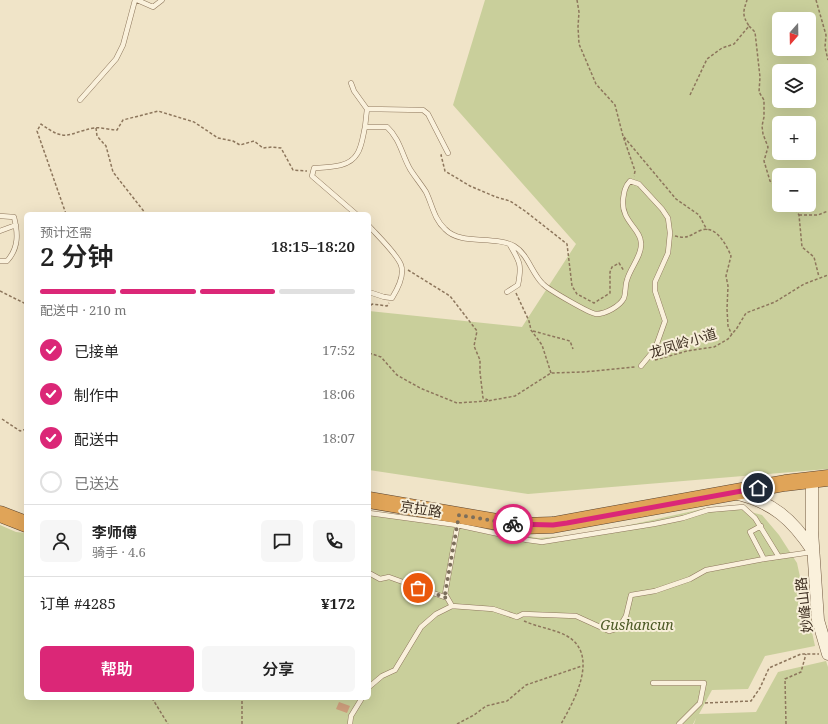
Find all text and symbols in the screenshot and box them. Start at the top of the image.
north arrow [772,12,816,56]
map controls [772,12,816,212]
button: layers [772,64,816,108]
button: + [772,116,816,160]
button: − [772,168,816,212]
text: 预计还需 [40,223,92,241]
text: 18:15–18:20 [271,236,355,256]
text: 2 分钟 [40,238,113,274]
text: 配送中 · 210 m [40,301,126,319]
street label: 龙凤岭小道 [647,323,719,362]
icon: check [40,339,62,361]
text: 已接单 [74,341,119,361]
text: 17:52 [322,341,355,359]
icon: check [40,383,62,405]
text: 制作中 [74,385,119,405]
text: 18:06 [322,385,355,403]
icon: check [40,427,62,449]
text: 配送中 [74,429,119,449]
text: 18:07 [322,429,355,447]
pin [741,471,775,505]
text: 已送达 [74,473,119,493]
icon: home [747,477,769,499]
street label: 京拉路 [399,496,443,521]
courier [493,504,533,544]
icon: bike [502,513,524,535]
button: person [40,520,82,562]
button: chat [261,520,303,562]
button: phone [313,520,355,562]
text: 李师傅 [92,522,137,542]
text: 骑手 · 4.6 [92,543,146,561]
pin [401,571,435,605]
street label: 妙峰山路 [791,576,816,634]
icon: bag [407,577,429,599]
text: 订单 #4285 [40,593,116,613]
text: ¥172 [321,593,355,613]
park label: Gushancun [600,615,674,634]
button: 帮助 [40,646,194,692]
button: 分享 [202,646,355,692]

